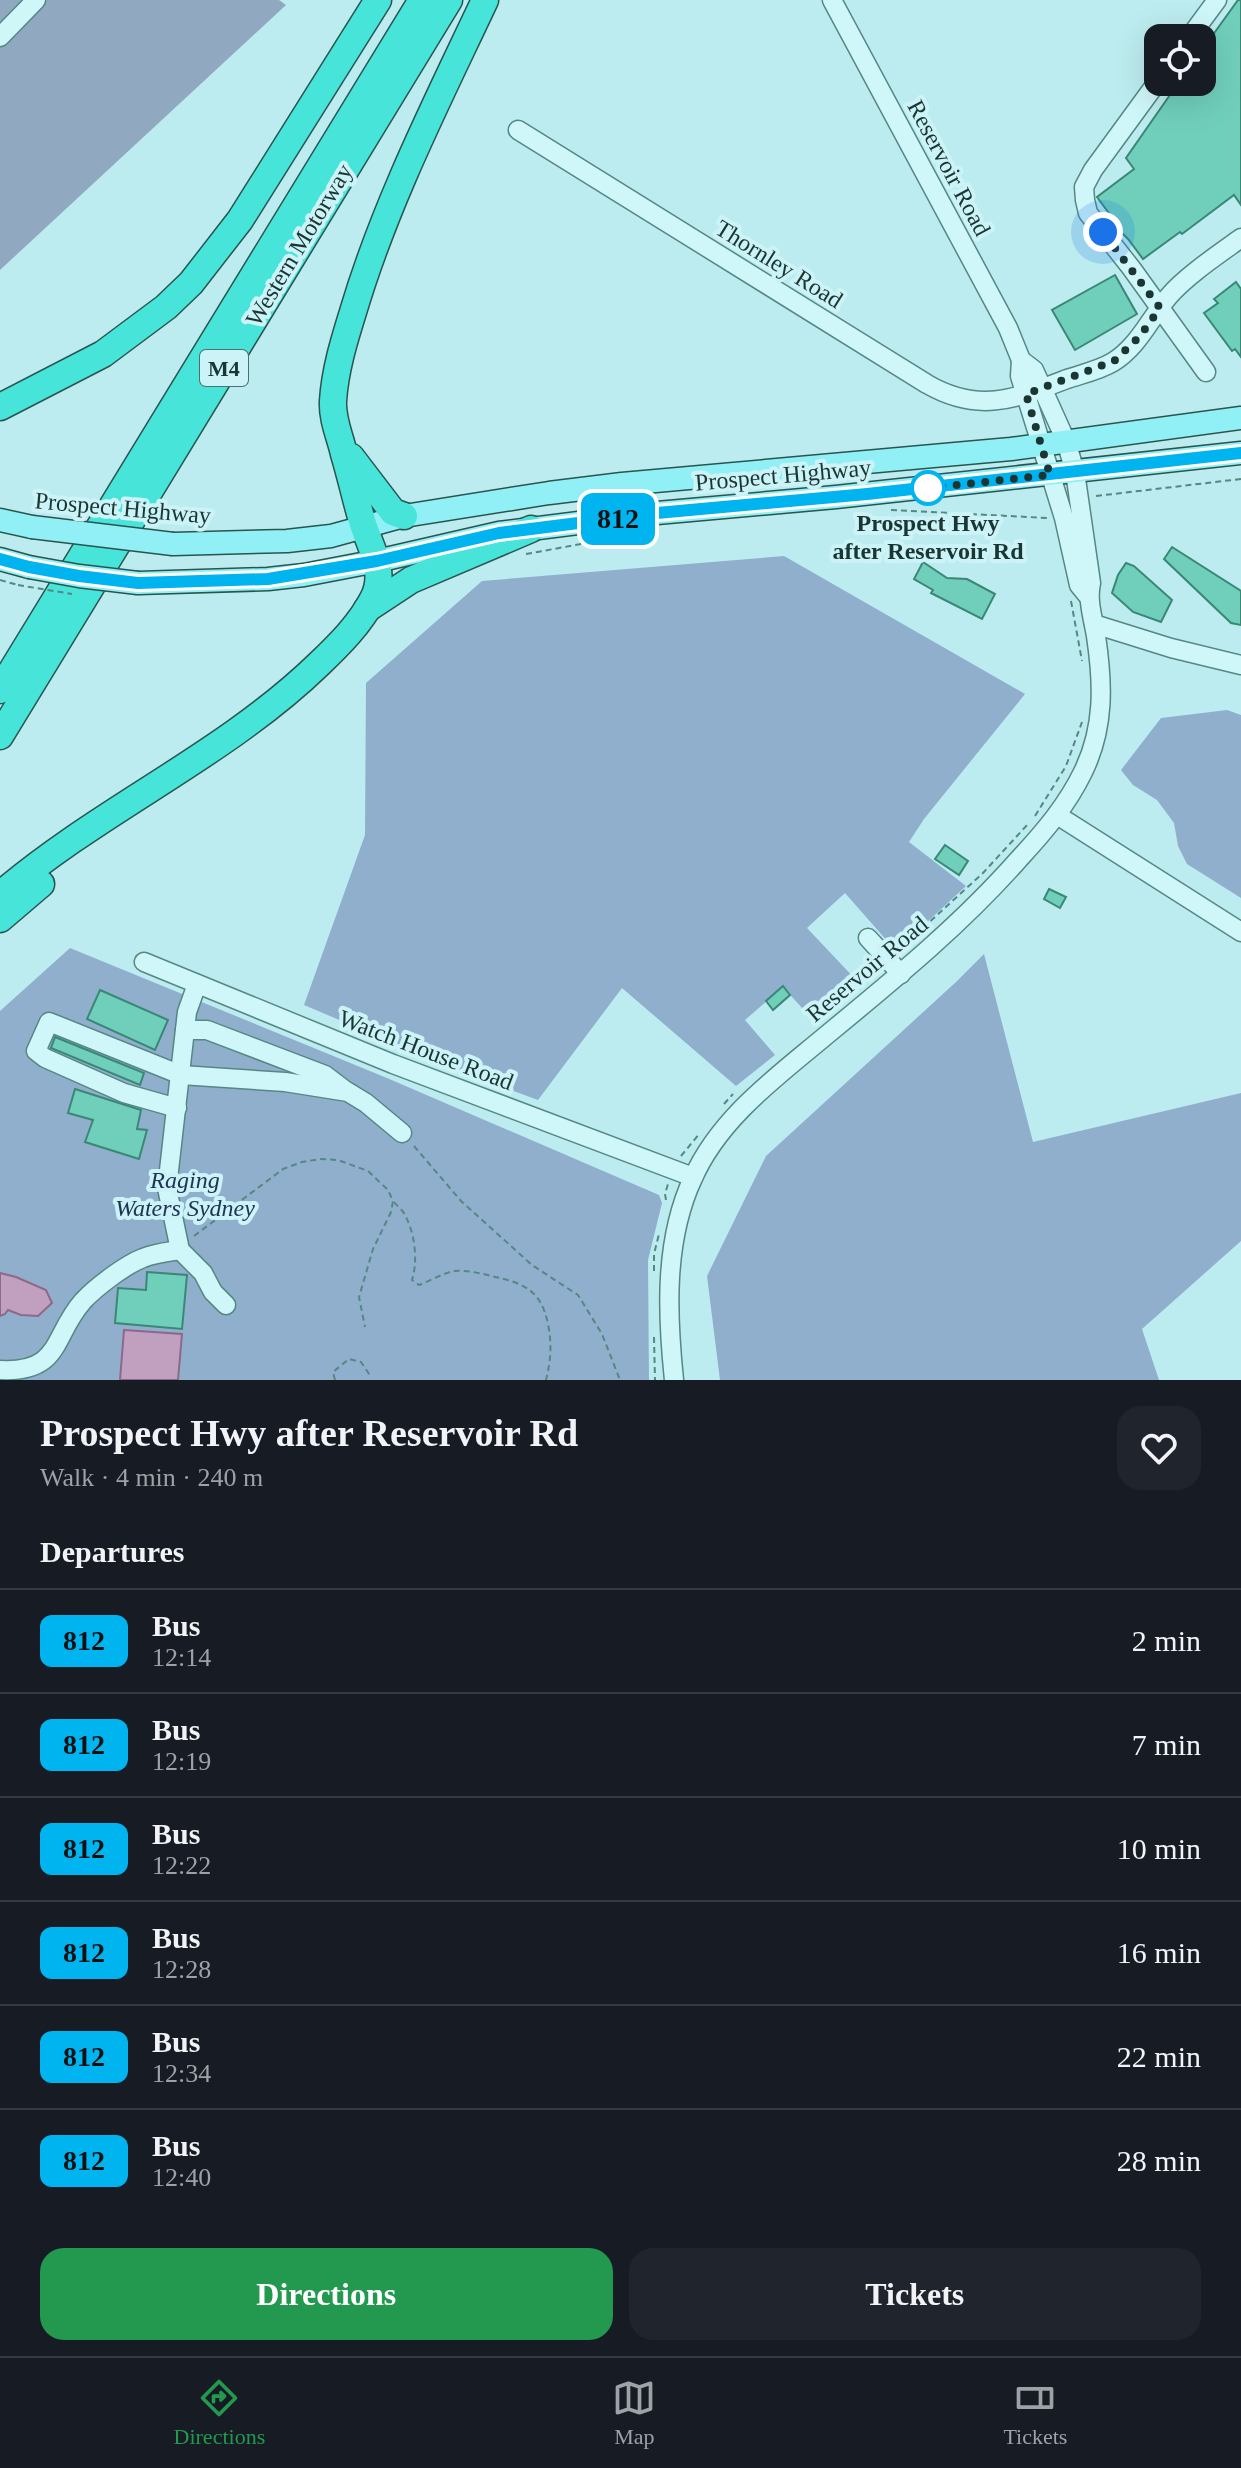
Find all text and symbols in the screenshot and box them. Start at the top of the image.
map controls [1144,24,1216,96]
button: locate [1144,24,1216,96]
street label: Reservoir Road [902,96,996,240]
street label: Western Motorway [240,159,358,331]
your location [1083,212,1123,252]
street label: Thornley Road [711,215,847,313]
road number: M4 [200,350,248,386]
street label: Prospect Highway [694,454,872,496]
marker: Prospect Hwy after Reservoir Rd [911,471,945,505]
street label: Prospect Highway [34,487,212,529]
line badge: 812 [572,493,664,545]
text: 812 [597,503,639,534]
place label: Prospect Hwy after Reservoir Rd [832,510,1024,564]
street label: Reservoir Road [801,911,933,1027]
street label: Watch House Road [335,1005,517,1095]
park label: Raging Waters Sydney [115,1167,255,1221]
button: heart [1117,1406,1201,1490]
text: Prospect Hwy after Reservoir Rd [40,1412,578,1454]
text: Walk · 4 min · 240 m [40,1463,263,1492]
text: Departures [40,1535,184,1568]
text: Bus [152,1609,200,1642]
text: 2 min [1132,1624,1201,1657]
text: 812 [63,1625,105,1656]
text: 12:14 [152,1643,211,1672]
text: Bus [152,1713,200,1746]
text: 7 min [1132,1728,1201,1761]
text: 812 [63,1729,105,1760]
text: 12:19 [152,1747,211,1776]
text: Bus [152,1817,200,1850]
text: 10 min [1117,1832,1201,1865]
text: 812 [63,1833,105,1864]
text: 12:22 [152,1851,211,1880]
text: Bus [152,1921,200,1954]
text: 16 min [1117,1936,1201,1969]
text: 812 [63,1937,105,1968]
text: 12:28 [152,1955,211,1984]
text: Bus [152,2025,200,2058]
text: 22 min [1117,2040,1201,2073]
text: 812 [63,2041,105,2072]
text: 12:34 [152,2059,211,2088]
text: Bus [152,2129,200,2162]
text: 28 min [1117,2144,1201,2177]
text: 812 [63,2145,105,2176]
text: 12:40 [152,2163,211,2192]
button: Directions [40,2248,613,2340]
button: Tickets [629,2248,1201,2340]
tab: Directions [174,2376,265,2450]
tab: Map [612,2376,656,2450]
tab: Tickets [1003,2376,1067,2450]

